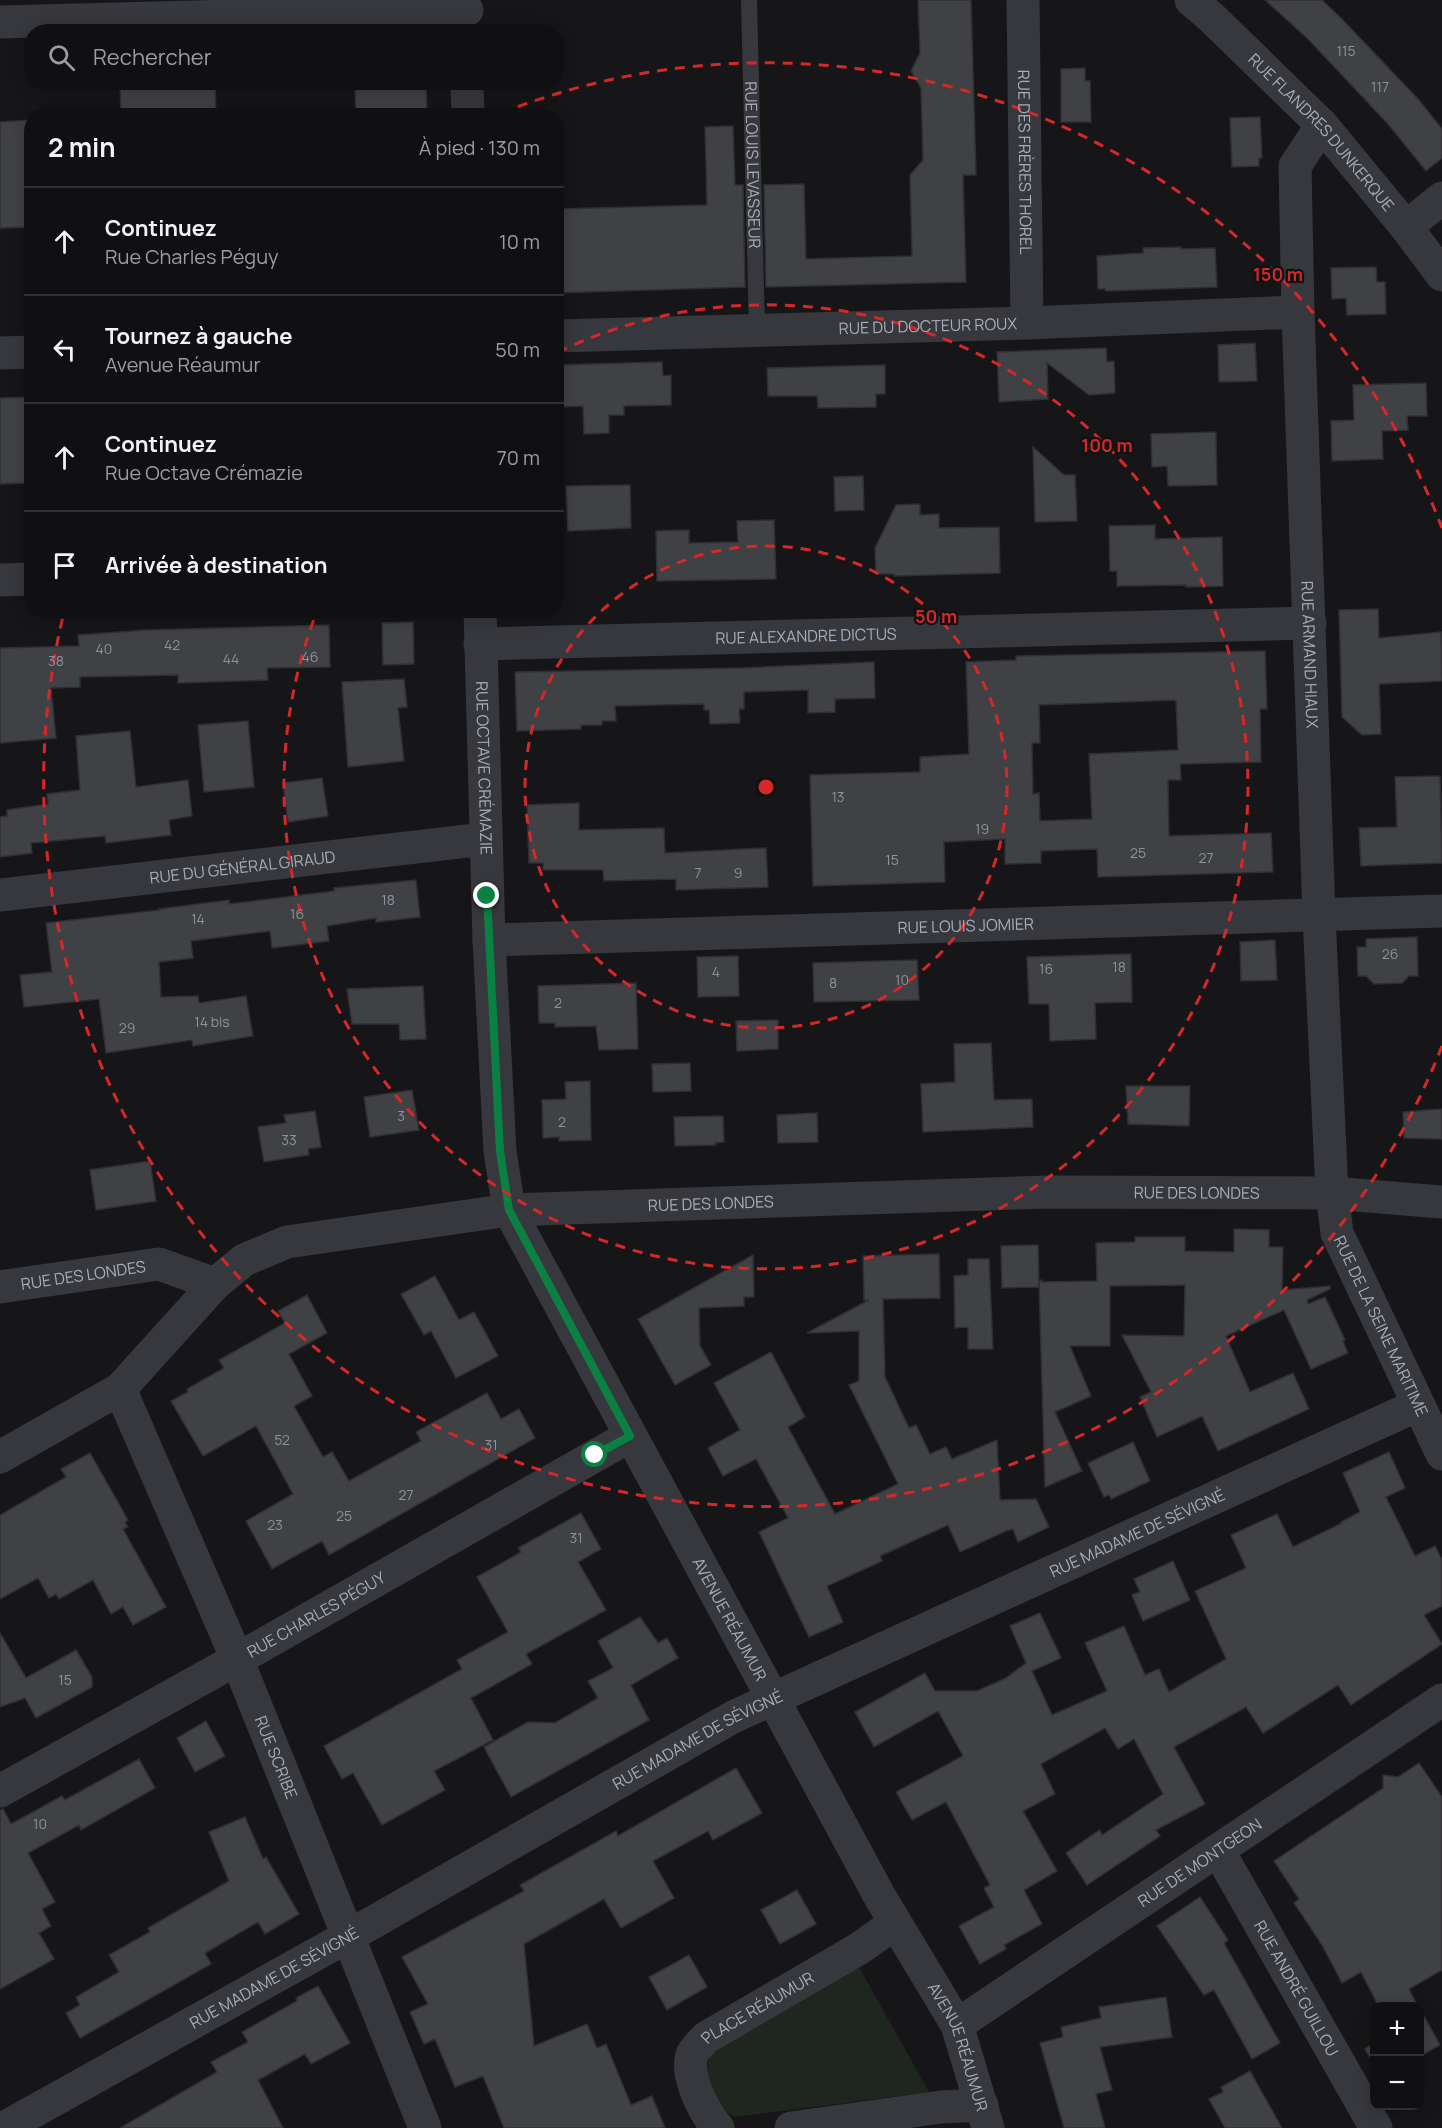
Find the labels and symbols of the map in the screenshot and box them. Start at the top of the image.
house number: 115 [1336,41,1356,60]
street label: RUE FLANDRES DUNKERQUE [1244,48,1399,216]
street label: RUE DES FRÈRES THOREL [1013,69,1037,255]
house number: 117 [1371,77,1389,96]
street label: RUE LOUIS LEVASSEUR [740,81,766,249]
text: 150 m [1253,262,1303,286]
street label: RUE DU DOCTEUR ROUX [838,312,1018,339]
text: 100 m [1081,433,1133,457]
street label: RUE ARMAND HIAUX [1296,580,1324,729]
text: 50 m [915,604,957,628]
street label: RUE ALEXANDRE DICTUS [715,622,897,649]
house number: 42 [164,635,180,654]
house number: 40 [96,639,112,658]
house number: 46 [302,647,318,666]
house number: 44 [223,649,239,668]
house number: 38 [48,651,64,670]
street label: RUE OCTAVE CRÉMAZIE [471,681,498,855]
centre of rings [756,777,776,797]
house number: 13 [831,787,845,806]
house number: 19 [975,819,989,838]
house number: 25 [1130,843,1146,862]
street label: RUE DU GÉNÉRAL GIRAUD [148,845,337,889]
house number: 27 [1198,848,1214,867]
house number: 15 [885,850,899,869]
house number: 7 [694,863,702,882]
house number: 9 [734,863,742,882]
route end [473,882,499,908]
house number: 18 [381,890,395,909]
house number: 16 [290,904,304,923]
house number: 14 [191,909,205,928]
street label: RUE LOUIS JOMIER [897,912,1034,939]
house number: 26 [1382,944,1398,963]
house number: 18 [1112,957,1126,976]
house number: 16 [1039,959,1053,978]
house number: 4 [712,962,720,981]
house number: 10 [895,970,909,989]
house number: 8 [829,973,837,992]
house number: 2 [554,993,562,1012]
house number: 14 bis [194,1012,230,1031]
house number: 29 [119,1018,135,1037]
house number: 3 [397,1106,405,1125]
house number: 2 [558,1112,566,1131]
house number: 33 [281,1130,297,1149]
street label: RUE DES LONDES [1134,1181,1260,1204]
street label: RUE DES LONDES [648,1190,774,1216]
street label: RUE DE LA SEINE MARITIME [1329,1232,1433,1420]
street label: RUE DES LONDES [19,1255,147,1295]
house number: 52 [274,1430,290,1449]
house number: 31 [484,1435,498,1454]
route start [581,1441,607,1467]
street label: RUE MADAME DE SÉVIGNÉ [1046,1483,1228,1582]
house number: 27 [398,1485,414,1504]
house number: 25 [336,1506,352,1525]
house number: 23 [267,1515,283,1534]
house number: 31 [569,1528,583,1547]
street label: AVENUE RÉAUMUR [688,1553,772,1685]
street label: RUE CHARLES PÉGUY [243,1566,389,1663]
house number: 15 [58,1670,72,1689]
street label: RUE MADAME DE SÉVIGNÉ [608,1685,786,1794]
street label: RUE SCRIBE [250,1712,303,1802]
street label: RUE DE MONTGEON [1133,1813,1266,1912]
house number: 10 [33,1814,47,1833]
street label: RUE ANDRÉ GUILLOU [1249,1916,1344,2060]
street label: RUE MADAME DE SÉVIGNÉ [185,1922,362,2034]
street label: PLACE RÉAUMUR [696,1966,818,2048]
street label: AVENUE RÉAUMUR [923,1978,993,2114]

